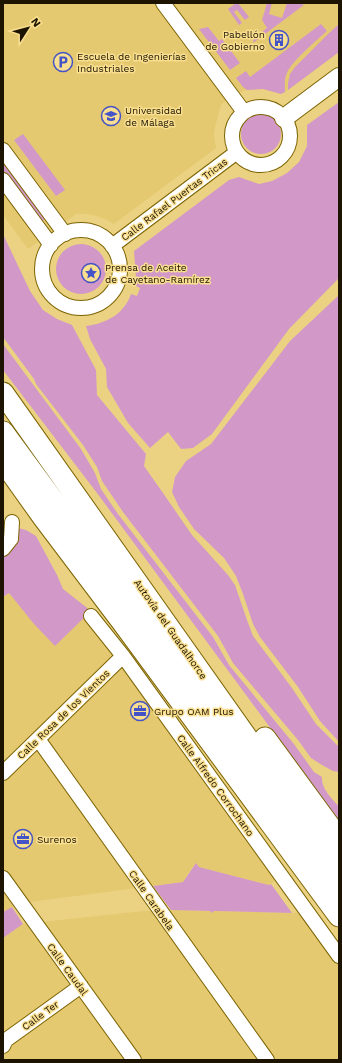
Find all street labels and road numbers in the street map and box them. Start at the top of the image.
street label: Calle Rafael Puertas Tricas [119,156,230,243]
street label: Autovía del Guadalhorce [132,577,209,681]
street label: Calle Rosa de los Vientos [15,667,112,761]
street label: Calle Alfredo Corrochano [175,732,256,838]
street label: Calle Carabela [127,868,177,933]
street label: Calle Caudal [45,941,90,997]
street label: Calle Ter [20,999,61,1032]

